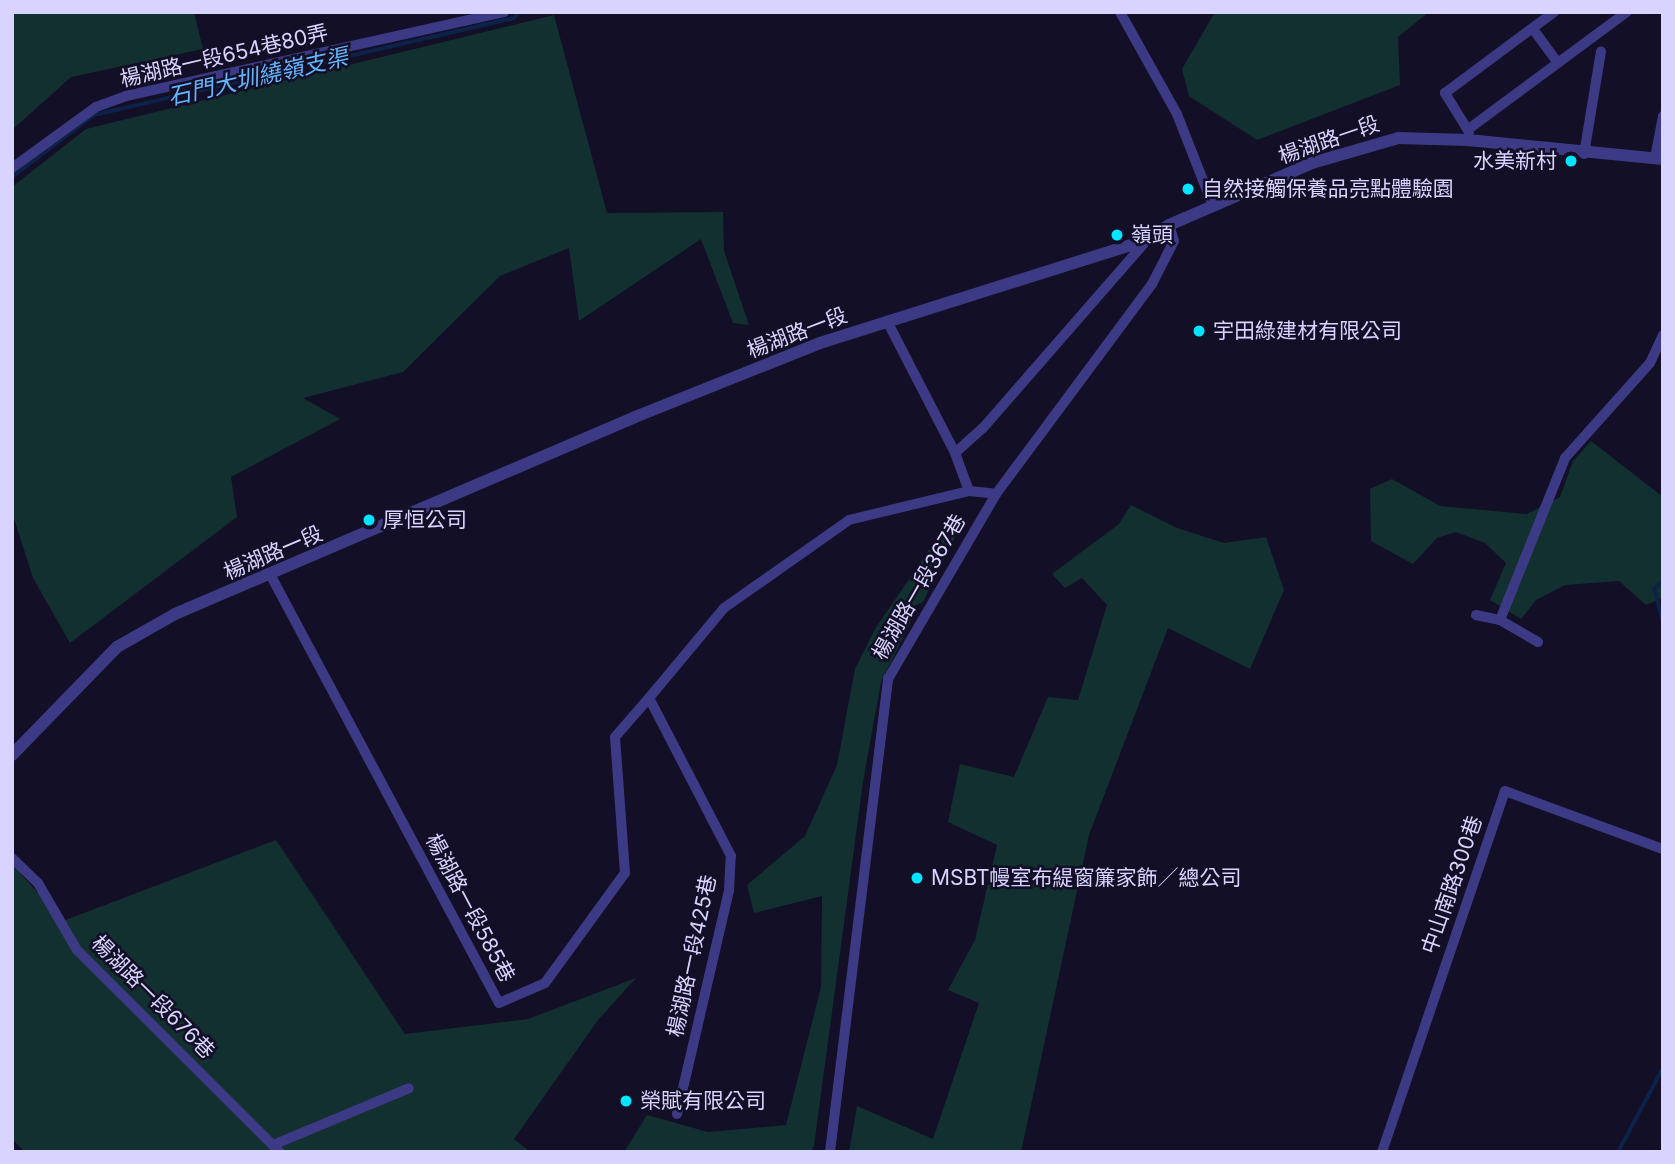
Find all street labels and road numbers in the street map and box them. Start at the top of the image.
street label: 楊湖路一段654巷80弄 [118,20,330,92]
street label: 楊湖路一段 [1275,111,1383,169]
street label: 楊湖路一段 [743,302,851,364]
street label: 楊湖路一段367巷 [867,510,971,664]
street label: 楊湖路一段 [220,521,326,585]
street label: 中山南路300巷 [1417,813,1487,957]
street label: 楊湖路一段585巷 [420,829,520,987]
street label: 楊湖路一段425巷 [663,873,721,1039]
street label: 楊湖路一段676巷 [86,930,220,1064]

